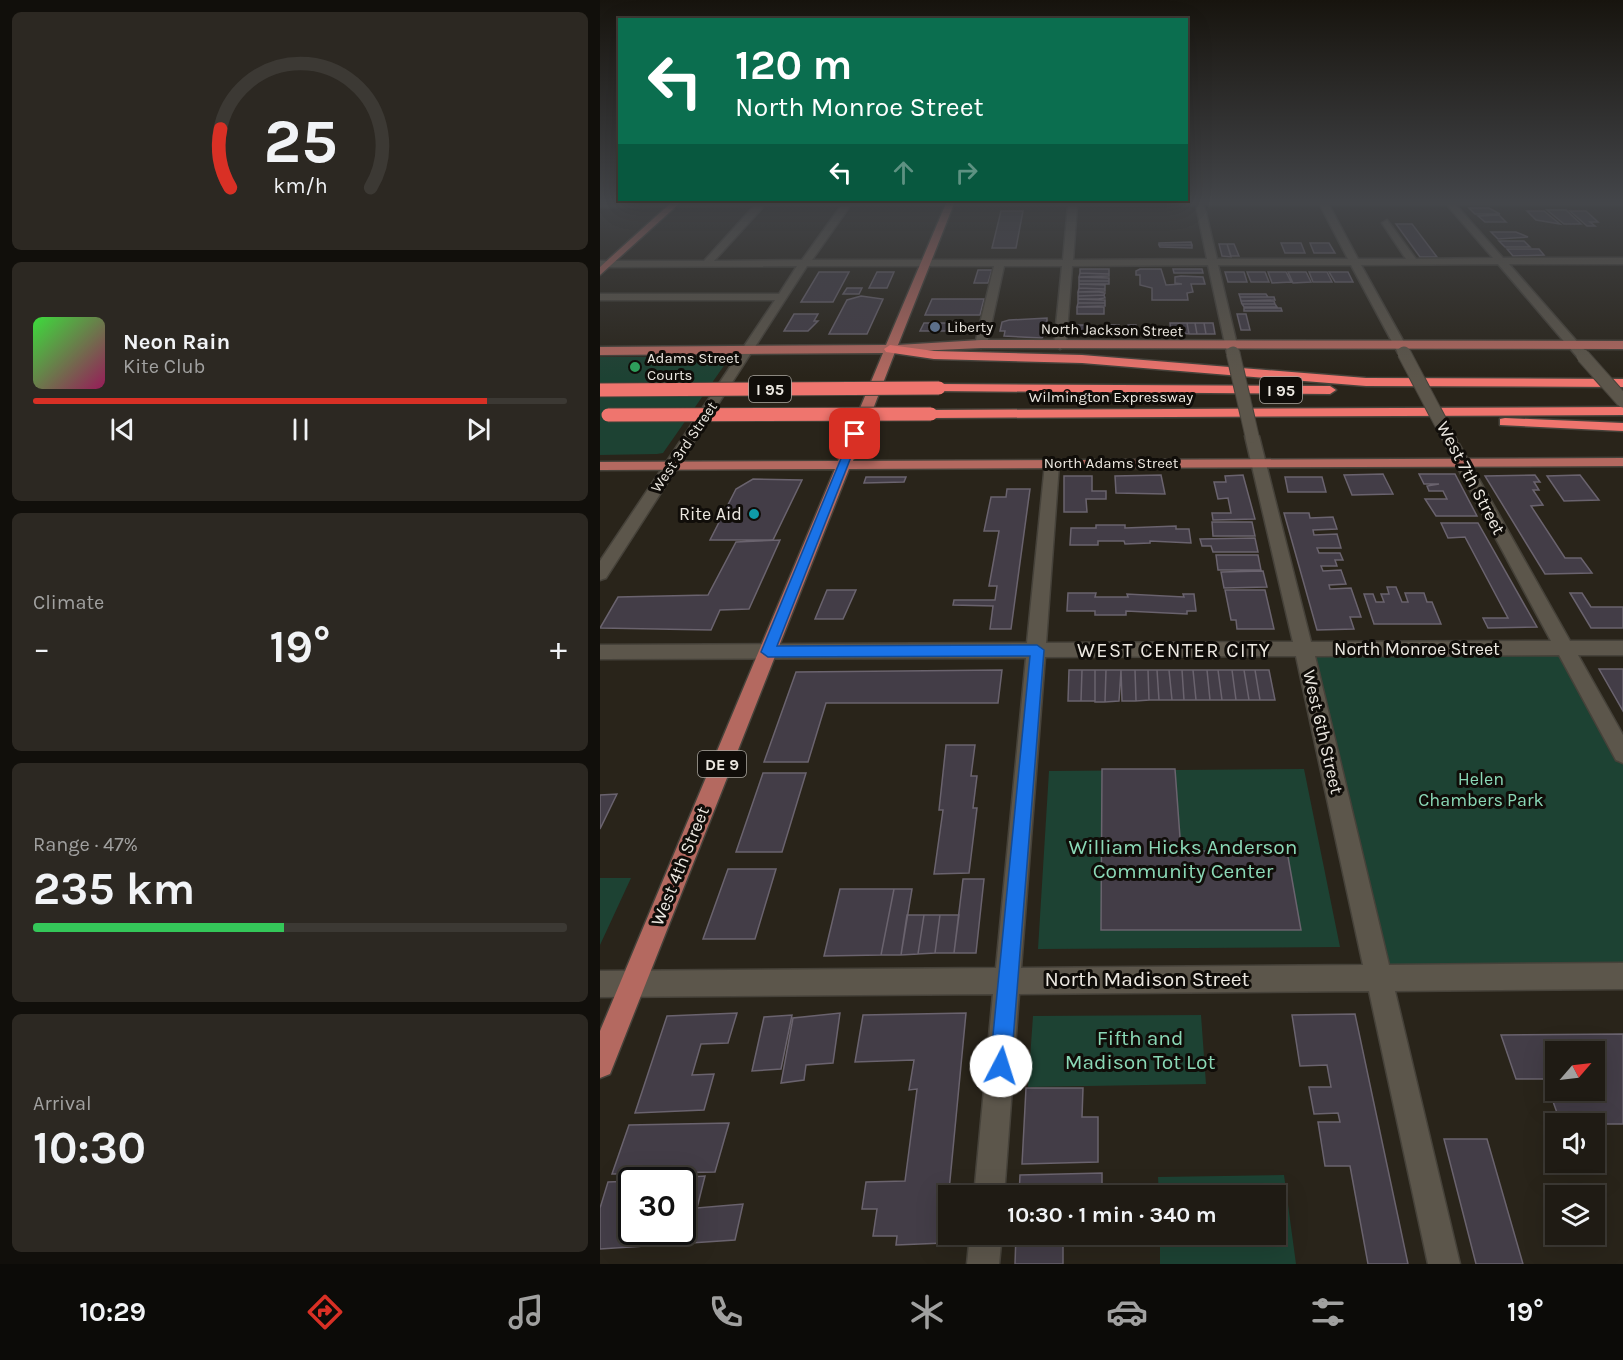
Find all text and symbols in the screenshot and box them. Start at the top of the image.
text: 120 m [735,40,852,90]
icon: left [636,42,714,120]
text: North Monroe Street [735,91,984,123]
text: 25 [263,105,337,178]
icon: left [824,156,857,189]
icon: ahead [887,156,920,189]
icon: right [950,156,983,189]
text: km/h [273,174,327,199]
place label: Liberty [947,318,993,336]
marker: Liberty [928,320,942,334]
street label: North Jackson Street [1041,320,1184,340]
text: Neon Rain [123,329,230,355]
place label: Adams Street Courts [647,349,740,384]
text: Kite Club [123,355,205,378]
marker: Adams Street Courts [628,360,642,374]
road number: I 95 [749,376,791,402]
road number: I 95 [1260,377,1302,403]
street label: Wilmington Expressway [1029,388,1193,406]
street label: West 3rd Street [647,398,721,496]
pin [829,408,880,459]
icon: previous [106,413,139,446]
icon: pause [284,413,317,446]
icon: next [462,413,495,446]
icon: arrive [838,417,871,450]
street label: West 7th Street [1432,418,1510,539]
street label: North Adams Street [1044,454,1179,472]
place label: Rite Aid [679,503,742,525]
marker: Rite Aid [747,507,761,521]
text: Climate [33,591,104,614]
text: 19° [270,621,330,673]
text: − [33,629,50,667]
text: + [550,629,567,667]
street label: North Monroe Street [1334,638,1500,660]
district label: WEST CENTER CITY [1077,639,1271,662]
street label: West 6th Street [1298,668,1348,797]
road number: DE 9 [698,751,746,777]
park label: Helen Chambers Park [1418,768,1544,811]
street label: West 4th Street [646,803,714,929]
text: Range · 47% [33,833,138,856]
park label: William Hicks Anderson Community Center [1069,835,1297,883]
text: 235 km [33,863,195,915]
street label: North Madison Street [1045,967,1250,991]
park label: Fifth and Madison Tot Lot [1065,1026,1215,1074]
position arrow [969,1034,1033,1098]
north arrow [1545,1041,1605,1101]
map controls [1545,1041,1605,1245]
text: Arrival [33,1092,92,1115]
button: sound [1545,1113,1605,1173]
text: 10:30 [33,1122,146,1174]
speed limit sign: 30 [618,1167,696,1245]
button: layers [1545,1185,1605,1245]
text: 10:30 · 1 min · 340 m [1007,1202,1217,1228]
icon: directions [304,1291,346,1333]
icon: music [505,1291,547,1333]
icon: phone [705,1291,747,1333]
icon: climate [906,1291,948,1333]
icon: car [1106,1291,1148,1333]
icon: filters [1307,1291,1349,1333]
text: 10:29 [79,1296,146,1328]
text: 19° [1507,1296,1544,1328]

